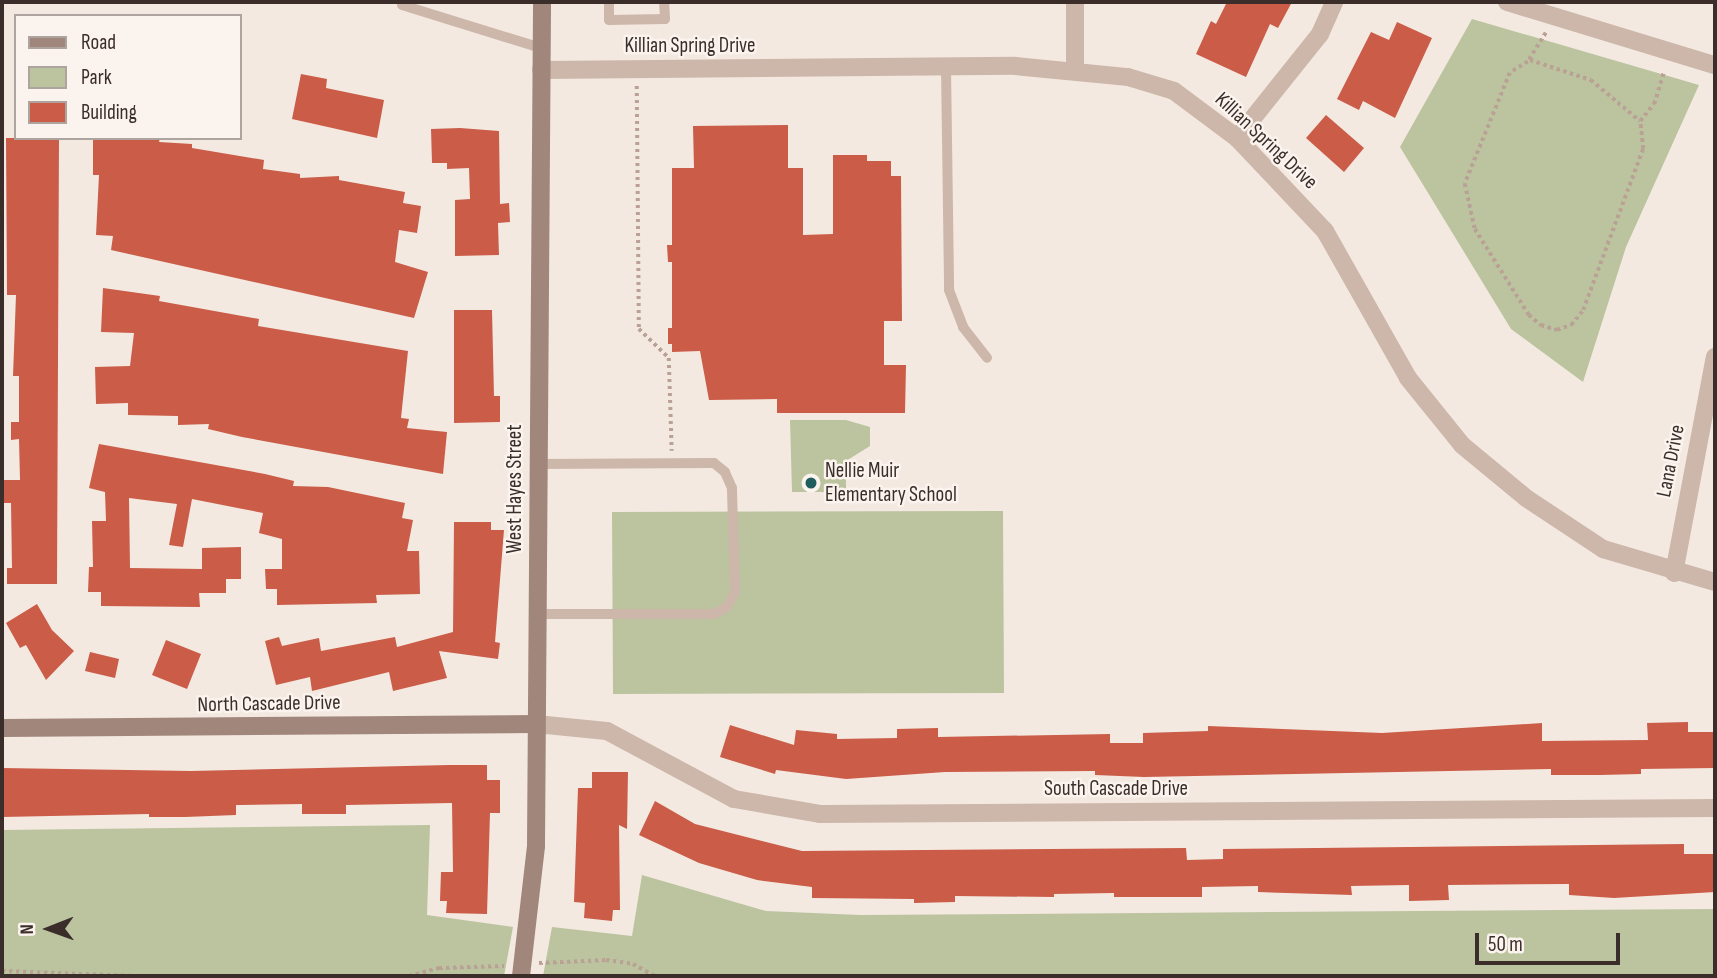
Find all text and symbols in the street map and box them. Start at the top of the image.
legend [14,14,242,140]
text: Road [81,30,116,55]
street label: Killian Spring Drive [624,33,756,59]
text: Park [81,65,112,90]
street label: Killian Spring Drive [1209,87,1323,195]
text: Building [81,100,137,125]
street label: Lana Drive [1652,423,1690,499]
street label: West Hayes Street [502,424,528,554]
place label: Nellie Muir Elementary School [825,458,957,508]
marker: Nellie Muir Elementary School [803,475,819,491]
street label: North Cascade Drive [197,690,341,718]
street label: South Cascade Drive [1044,776,1188,802]
north arrow [14,894,84,964]
scale bar [1479,918,1624,962]
text: N [16,924,39,935]
text: 50 m [1488,932,1523,957]

